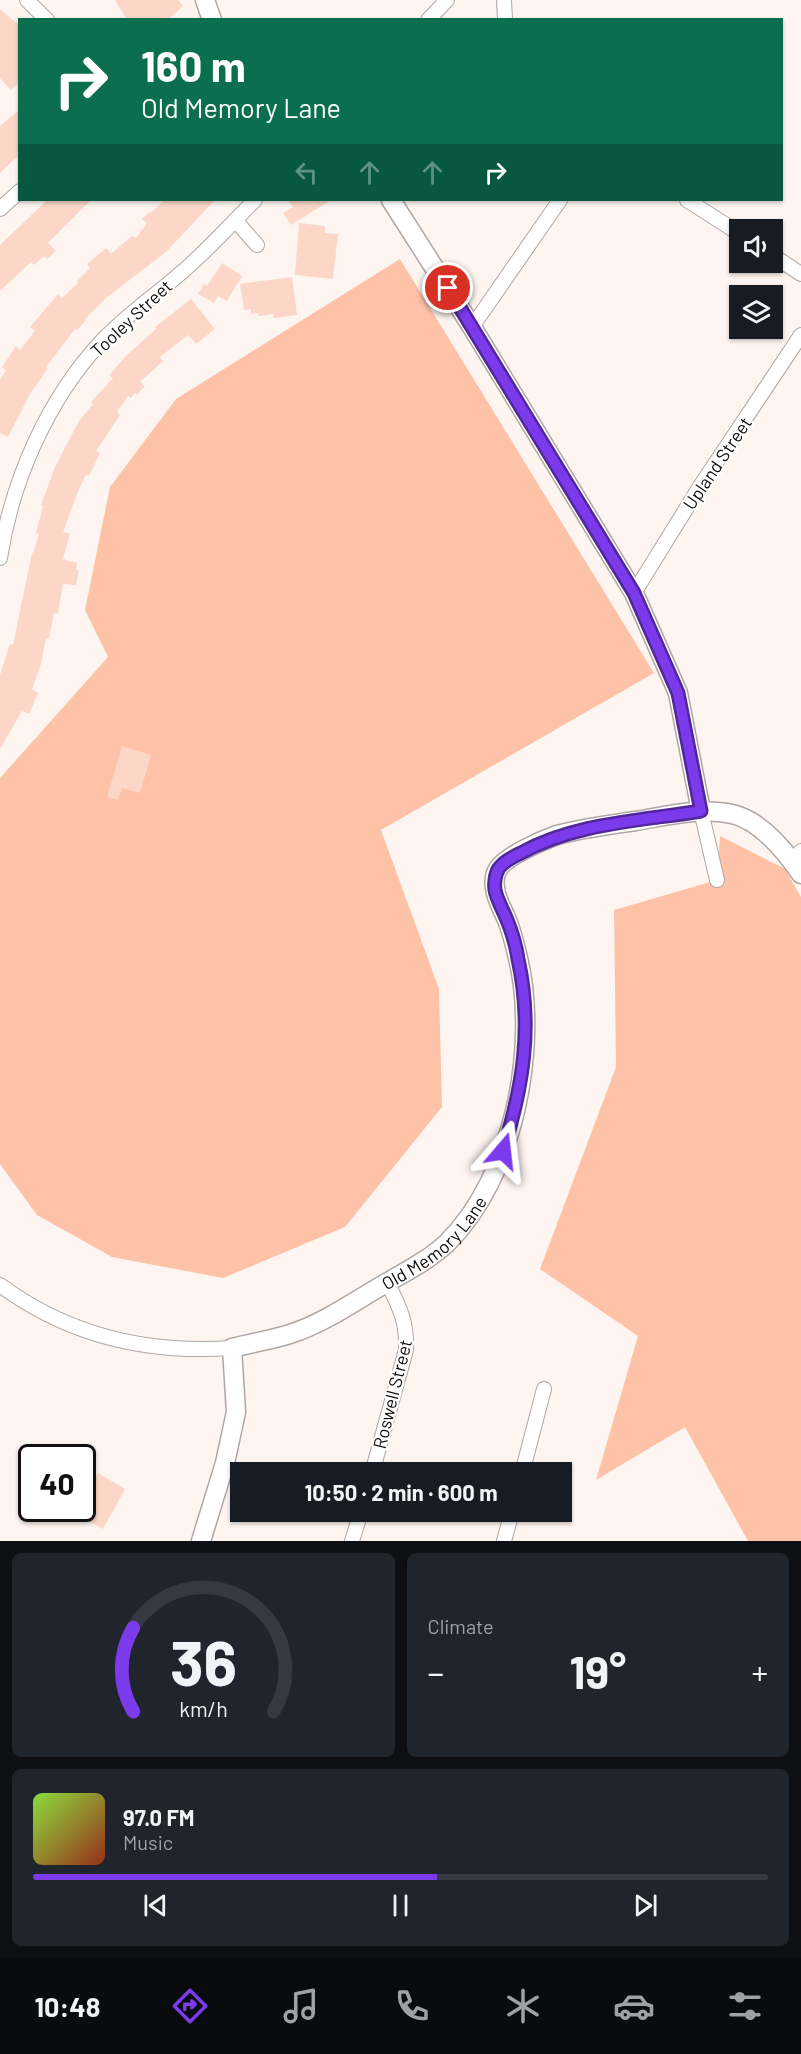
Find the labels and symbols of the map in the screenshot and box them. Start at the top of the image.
pin [422,262,473,313]
street label: Tooley Street [86,275,176,361]
street label: Upland Street [678,412,756,514]
position arrow [471,1119,535,1183]
street label: Old Memory Lane [378,1192,491,1294]
street label: Roswell Street [368,1337,416,1451]
speed limit sign: 40 [18,1444,96,1522]

